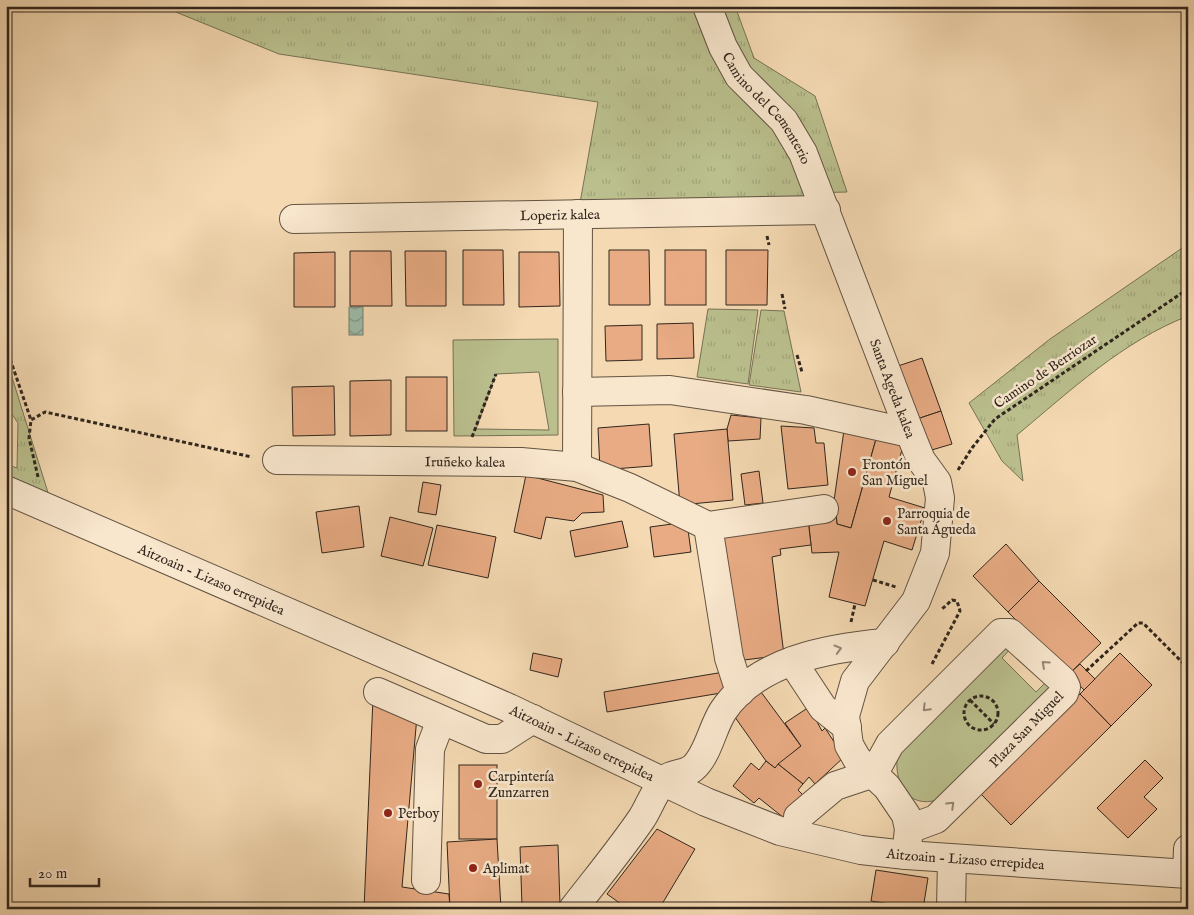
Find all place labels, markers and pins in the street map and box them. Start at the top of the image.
place label: Frontón San Miguel [862,456,928,490]
marker: Frontón San Miguel [846,466,858,478]
place label: Parroquia de Santa Águeda [897,505,977,539]
marker: Parroquia de Santa Águeda [881,515,893,527]
place label: Carpintería Zunzarren [488,768,555,802]
marker: Carpintería Zunzarren [472,778,484,790]
place label: Perboy [398,805,439,823]
marker: Perboy [382,807,394,819]
place label: Aplimat [482,860,529,878]
marker: Aplimat [467,862,479,874]

